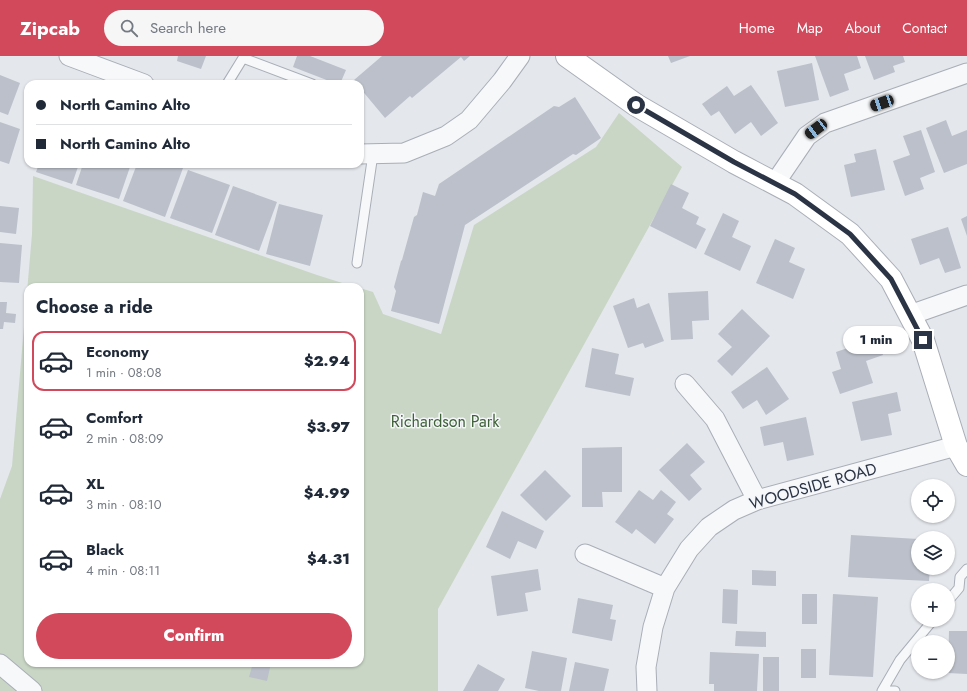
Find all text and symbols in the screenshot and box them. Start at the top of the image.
search box [104,10,384,46]
text: Zipcab [20,15,80,42]
icon: search [118,17,140,39]
text: Search here [150,17,226,39]
text: Home [739,18,775,38]
text: Map [797,18,823,38]
text: About [845,18,880,38]
text: Contact [902,18,947,38]
car [869,93,895,113]
text: North Camino Alto [60,94,190,116]
route start [627,96,645,114]
car [803,117,829,141]
text: North Camino Alto [60,133,190,155]
text: Choose a ride [36,294,153,320]
callout: 1 min [843,326,909,354]
text: 1 min [860,330,892,349]
route end [914,331,932,349]
text: Economy [86,341,149,363]
icon: car [38,343,74,379]
text: $2.94 [304,350,350,372]
text: 1 min · 08:08 [86,363,162,382]
text: Comfort [86,407,143,429]
icon: car [38,409,74,445]
park label: Richardson Park [391,410,500,433]
text: $3.97 [307,416,350,438]
text: 2 min · 08:09 [86,429,163,448]
street label: WOODSIDE ROAD [747,457,879,515]
text: XL [86,473,104,495]
icon: car [38,475,74,511]
map controls [911,479,955,679]
button: locate [911,479,955,523]
text: $4.99 [304,482,350,504]
text: 3 min · 08:10 [86,495,162,514]
button: layers [911,531,955,575]
text: Black [86,539,124,561]
icon: car [38,541,74,577]
text: $4.31 [307,548,350,570]
text: 4 min · 08:11 [86,561,160,580]
button: + [911,583,955,627]
button: Confirm [36,613,352,659]
button: − [911,635,955,679]

